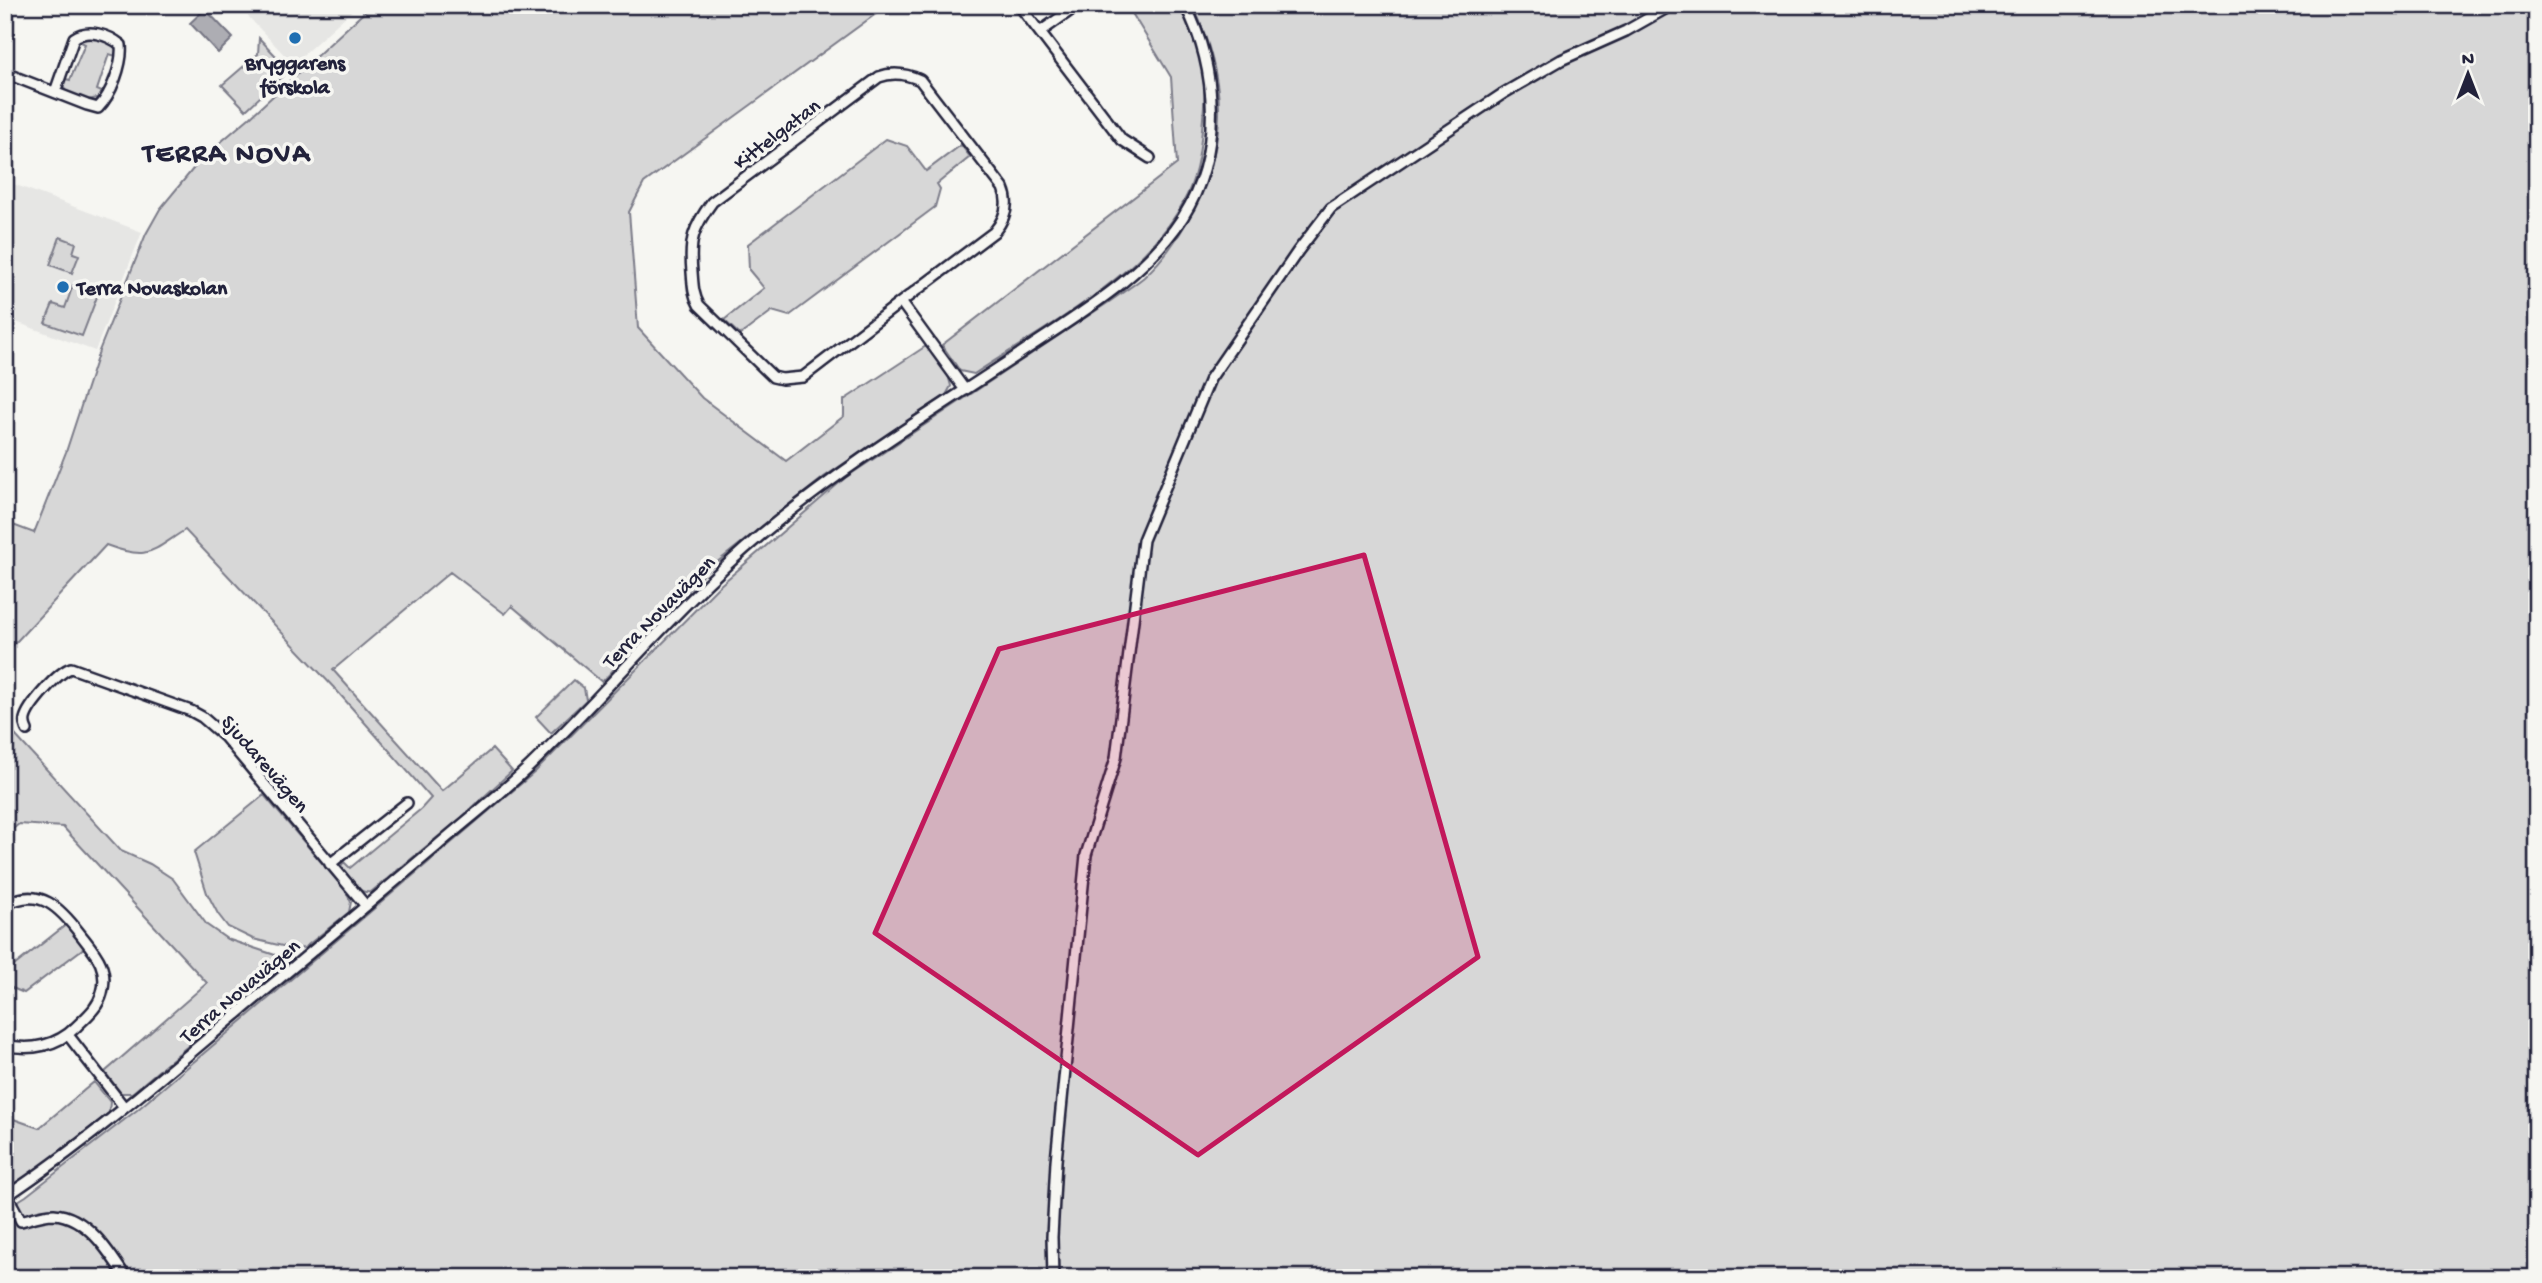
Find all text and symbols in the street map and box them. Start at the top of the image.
marker: Bryggarens förskola [287,30,303,46]
north arrow [2434,38,2504,108]
text: N [2462,49,2474,72]
place label: Bryggarens förskola [244,53,346,102]
street label: Kittelgatan [730,95,827,177]
district label: TERRA NOVA [141,139,311,172]
place label: Terra Novaskolan [75,278,228,303]
marker: Terra Novaskolan [55,279,71,295]
street label: Terra Novavägen [598,552,722,676]
street label: Sjudarevägen [214,711,313,819]
street label: Terra Novavägen [175,935,307,1051]

